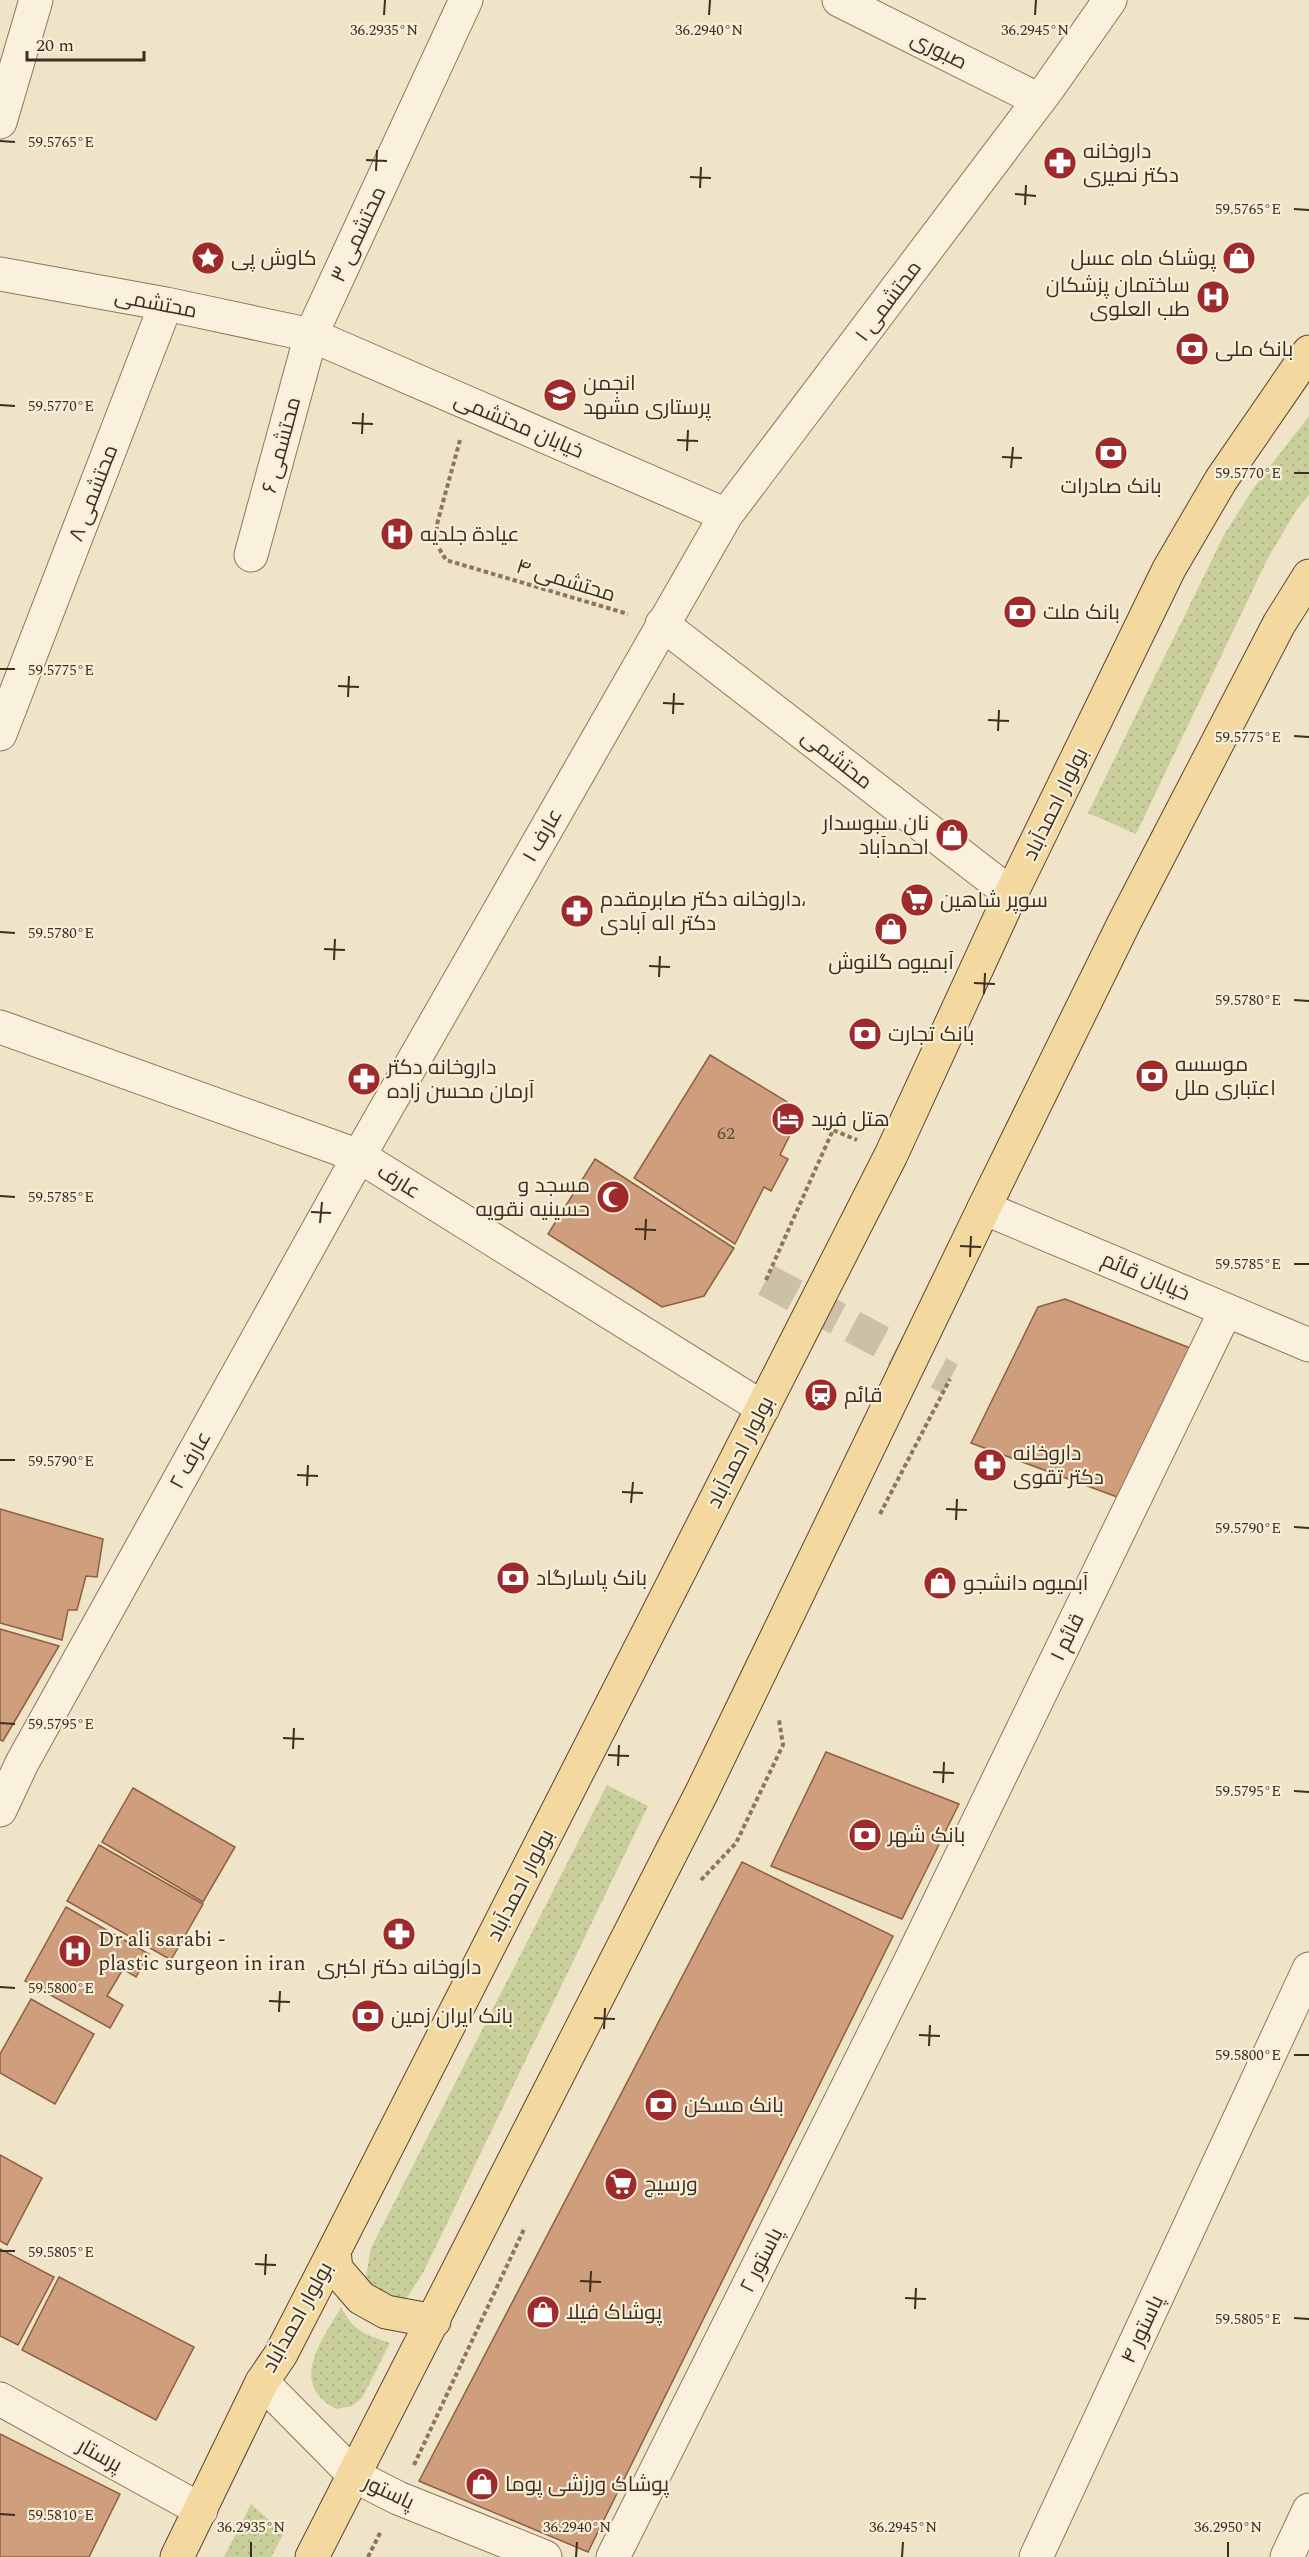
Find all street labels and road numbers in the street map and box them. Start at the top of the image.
street label: صبوری [905,23,972,79]
street label: محتشمی ۳ [323,181,395,288]
street label: محتشمی ۱ [847,254,930,349]
street label: محتشمی [112,280,200,328]
street label: خیابان محتشمی [449,384,588,468]
street label: محتشمی ۶ [254,394,310,497]
street label: محتشمی ۸ [61,440,127,546]
street label: محتشمی ۴ [512,551,619,611]
street label: محتشمی [794,722,879,798]
street label: بولوار احمدآباد [1015,742,1097,866]
street label: عارف ۱ [515,803,571,868]
street label: عارف [371,1156,426,1208]
street label: خیابان قائم [1096,1244,1195,1310]
street label: بولوار احمدآباد [699,1391,783,1514]
street label: عارف ۲ [162,1426,220,1495]
street label: قائم ۱ [1043,1608,1093,1667]
street label: بولوار احمدآباد [479,1824,563,1947]
street label: پاستور ۲ [732,2222,792,2299]
street label: بولوار احمدآباد [254,2256,342,2379]
street label: پاستور ۴ [1113,2290,1173,2369]
street label: پرستار [70,2430,128,2481]
street label: پاستور [357,2467,420,2519]

